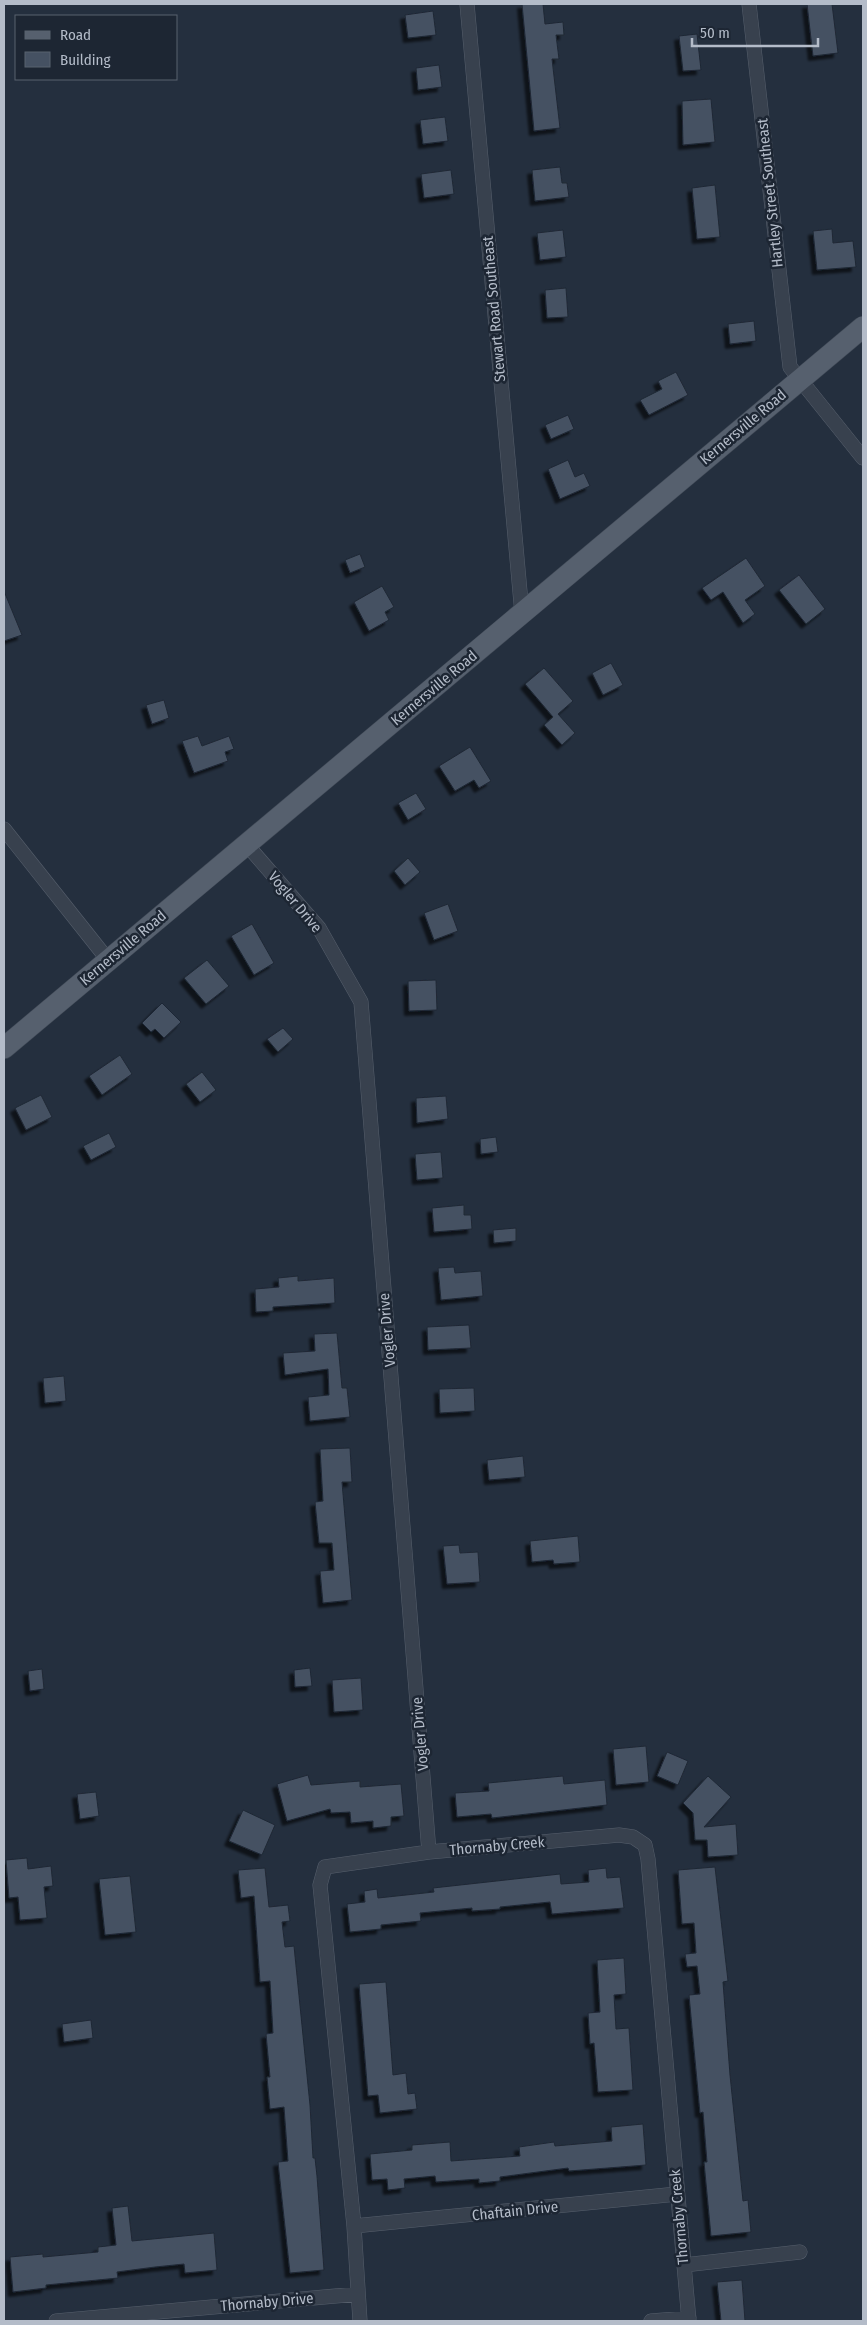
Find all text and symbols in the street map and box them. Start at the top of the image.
legend [15,15,178,80]
scale bar [692,15,818,47]
text: 50 m [700,24,730,42]
text: Road [60,26,91,44]
text: Building [60,51,111,69]
street label: Hartley Street Southeast [753,117,787,269]
street label: Stewart Road Southeast [479,235,509,383]
street label: Kernersville Road [696,386,790,468]
street label: Kernersville Road [387,647,481,729]
street label: Vogler Drive [264,868,326,936]
street label: Kernersville Road [76,907,170,989]
street label: Vogler Drive [375,1292,399,1368]
street label: Vogler Drive [408,1696,432,1772]
street label: Thornaby Creek [449,1833,545,1859]
street label: Thornaby Creek [666,2169,692,2265]
street label: Chaftain Drive [471,2198,559,2224]
street label: Thornaby Drive [220,2289,314,2315]

